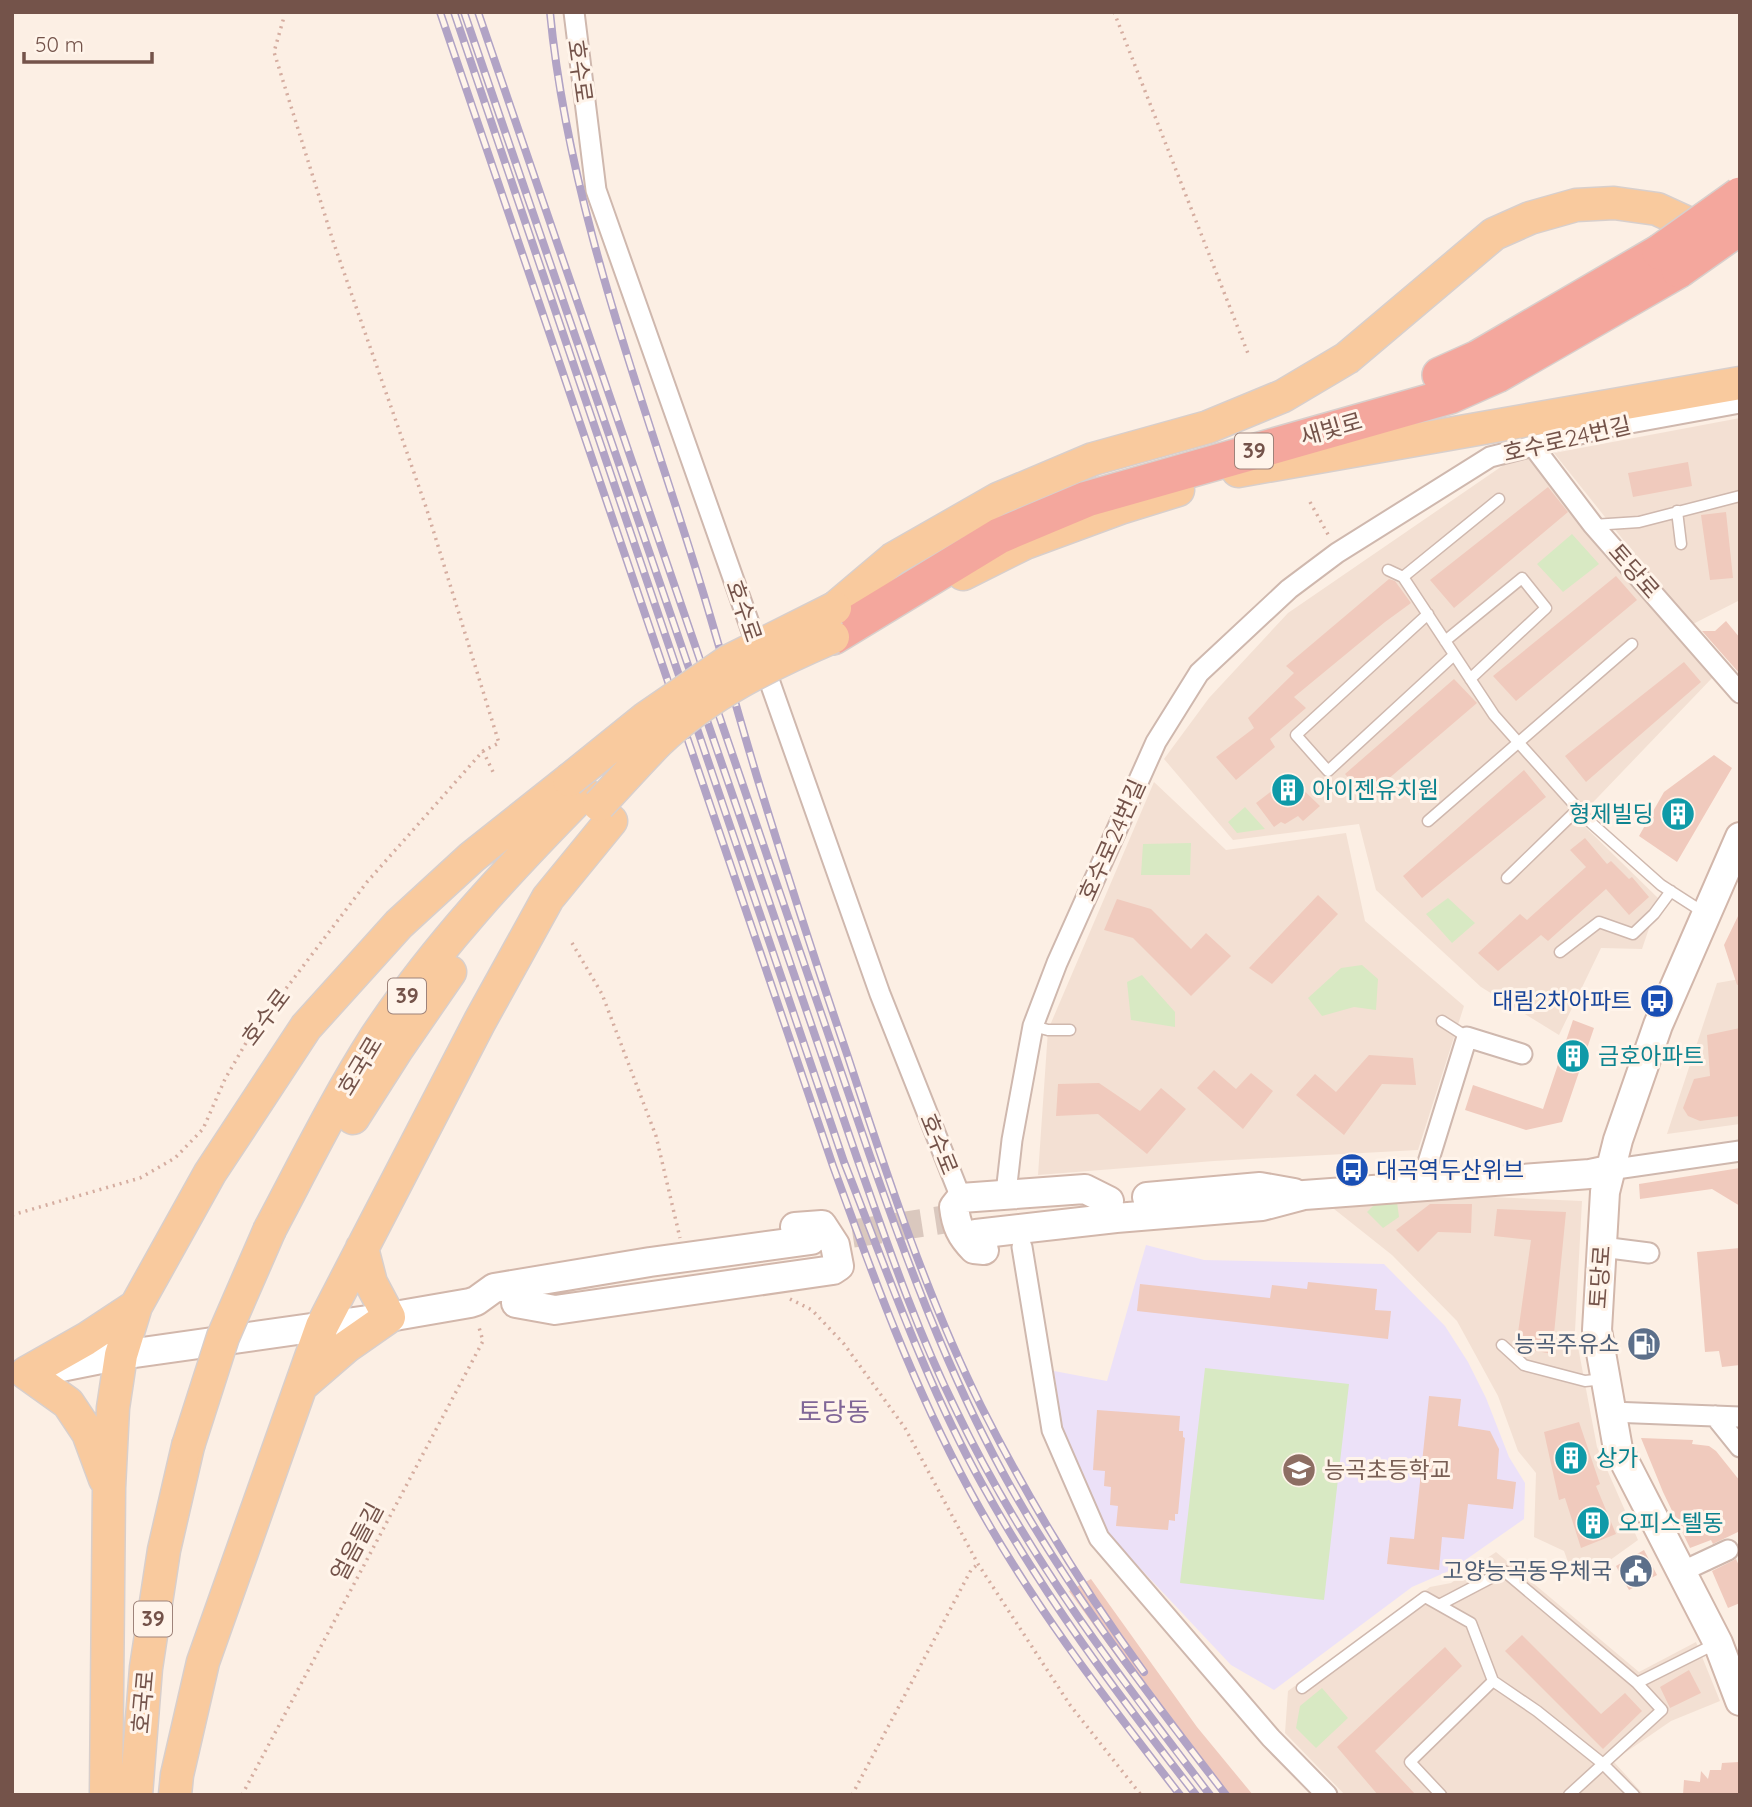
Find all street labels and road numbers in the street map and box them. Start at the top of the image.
street label: 호수로 [562,37,599,104]
street label: 새빛로 [1296,406,1365,451]
street label: 호수로24번길 [1500,410,1634,467]
road number: 39 [1235,434,1273,468]
street label: 토당로 [1603,537,1666,604]
street label: 호수로 [720,576,769,646]
street label: 호수로24번길 [1072,774,1151,905]
road number: 39 [388,978,426,1014]
street label: 호수로 [235,983,296,1051]
street label: 호국로 [331,1031,388,1100]
street label: 호수로 [914,1109,965,1179]
street label: 토당로 [1583,1244,1616,1310]
street label: 얼음들길 [324,1498,389,1586]
road number: 39 [134,1602,172,1636]
street label: 호국로 [125,1669,160,1735]

